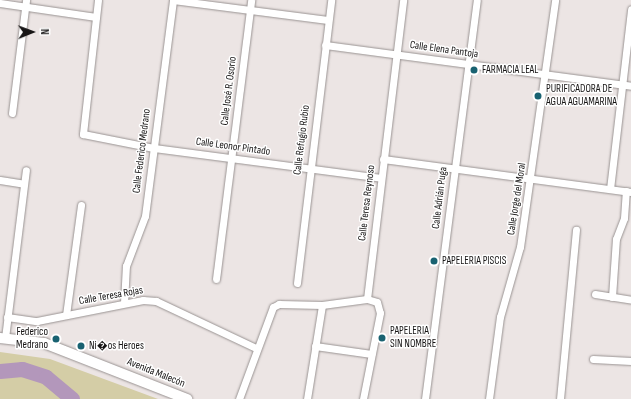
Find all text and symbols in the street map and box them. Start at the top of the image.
north arrow [12,12,52,52]
text: N [38,29,51,35]
street label: Calle Elena Pantoja [409,39,479,61]
street label: Calle José R. Osorio [218,56,240,126]
place label: FARMACIA LEAL [482,63,538,77]
marker: FARMACIA LEAL [469,65,479,75]
place label: PURIFICADORA DE AGUA AGUAMARINA [546,83,617,109]
marker: PURIFICADORA DE AGUA AGUAMARINA [533,91,543,101]
street label: Calle Refugio Rubio [291,104,313,176]
street label: Calle Federico Medrano [130,108,154,194]
street label: Calle Leonor Pintado [195,135,271,159]
street label: Calle Jorge del Moral [505,162,529,236]
street label: Calle Teresa Reynoso [356,164,378,242]
street label: Calle Adrián Puga [430,166,450,230]
place label: PAPELERIA PISCIS [442,254,506,268]
marker: PAPELERIA PISCIS [429,256,439,266]
street label: Calle Teresa Rojas [78,284,144,308]
place label: PAPELERIA SIN NOMBRE [390,325,436,351]
place label: Federico Medrano [16,326,48,352]
marker: PAPELERIA SIN NOMBRE [377,333,387,343]
marker: Federico Medrano [51,334,61,344]
place label: Ni�os Heroes [89,339,144,353]
marker: Ni�os Heroes [76,341,86,351]
street label: Avenida Malecón [125,355,187,391]

